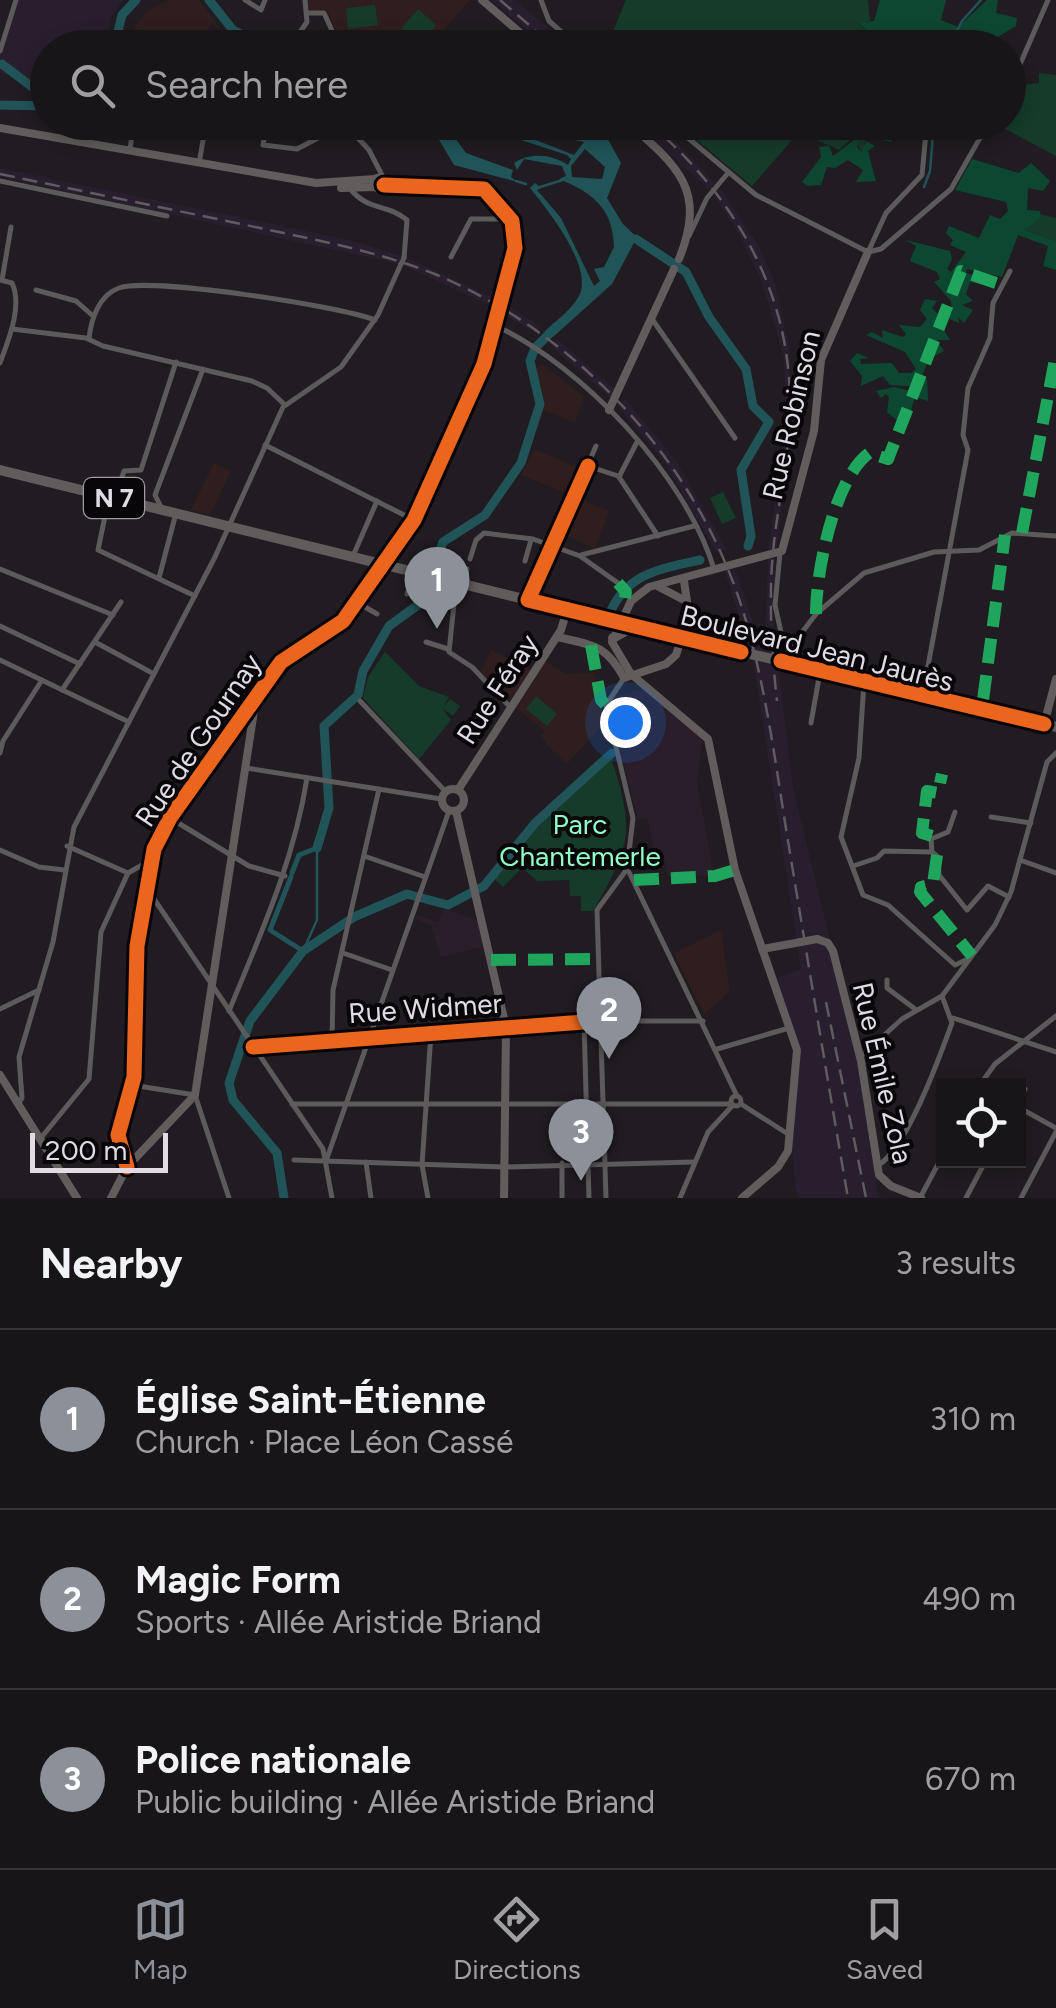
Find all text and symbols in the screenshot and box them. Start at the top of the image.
search box [30,30,1026,140]
icon: search [65,58,120,113]
text: Search here [145,62,348,108]
street label: Rue Robinson [755,327,827,503]
road number: N 7 [84,478,144,518]
pin: 1 [404,546,470,629]
street label: Boulevard Jean Jaurès [677,598,957,698]
street label: Rue Féray [449,628,545,750]
street label: Rue de Gournay [128,647,268,833]
your location [600,697,651,748]
park label: Parc Chantemerle [499,807,661,873]
pin: 2 [576,976,642,1059]
street label: Rue Émile Zola [846,979,920,1167]
street label: Rue Widmer [347,986,503,1030]
map controls [936,1078,1026,1168]
button: locate [936,1078,1026,1168]
pin: 3 [548,1098,614,1181]
scale bar [30,1128,168,1172]
text: 200 m [45,1133,127,1167]
text: Nearby [40,1238,182,1289]
text: 3 results [896,1244,1016,1282]
text: Église Saint-Étienne [135,1377,486,1423]
text: 1 [66,1400,79,1438]
text: 310 m [930,1400,1016,1438]
text: Church · Place Léon Cassé [135,1423,513,1461]
text: Magic Form [135,1557,341,1603]
text: 2 [63,1580,82,1618]
text: 490 m [922,1580,1016,1618]
text: Sports · Allée Aristide Briand [135,1603,542,1641]
text: Police nationale [135,1737,411,1783]
text: 3 [64,1760,81,1798]
text: 670 m [925,1760,1016,1798]
text: Public building · Allée Aristide Briand [135,1783,655,1821]
tab: Map [133,1892,188,1986]
tab: Directions [453,1892,581,1986]
tab: Saved [846,1892,923,1986]

